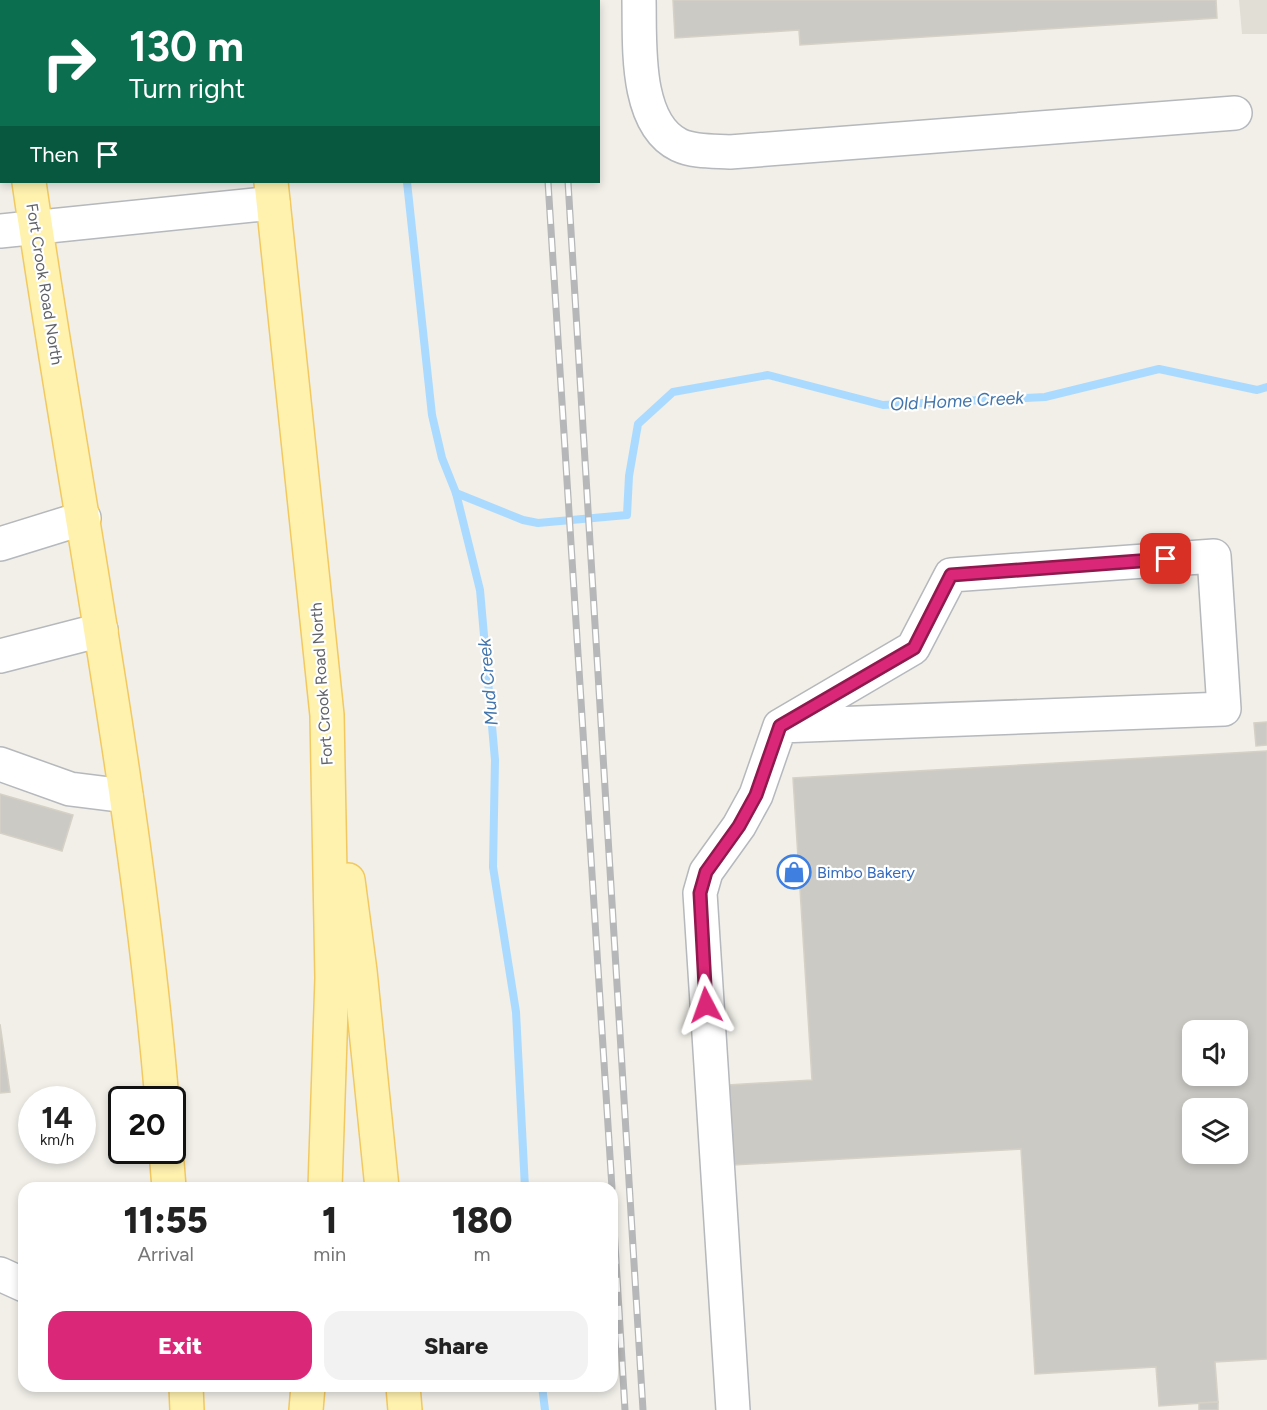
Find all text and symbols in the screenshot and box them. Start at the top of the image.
text: 130 m [129,21,244,72]
icon: right [30,24,108,102]
text: Turn right [129,72,245,105]
icon: arrive [91,138,124,171]
text: Then [30,141,79,168]
street label: Fort Crook Road North [22,202,67,366]
water label: Old Home Creek [889,386,1026,415]
pin [1140,533,1191,584]
icon: arrive [1149,542,1182,575]
street label: Fort Crook Road North [306,602,337,766]
water label: Mud Creek [473,636,503,727]
shop icon: Bimbo Bakery [776,854,812,890]
place label: Bimbo Bakery [817,863,915,882]
position arrow [674,973,738,1037]
map controls [1182,1020,1248,1164]
button: sound [1182,1020,1248,1086]
speed limit sign: 20 [108,1086,186,1164]
button: layers [1182,1098,1248,1164]
text: 14 [41,1099,73,1136]
text: km/h [40,1131,74,1149]
text: 11:55 [123,1199,208,1242]
text: 1 [322,1199,337,1242]
text: 180 [452,1199,512,1242]
text: Arrival [137,1242,194,1266]
text: min [313,1242,346,1266]
text: m [474,1242,491,1266]
button: Exit [48,1311,312,1380]
button: Share [324,1311,588,1380]

